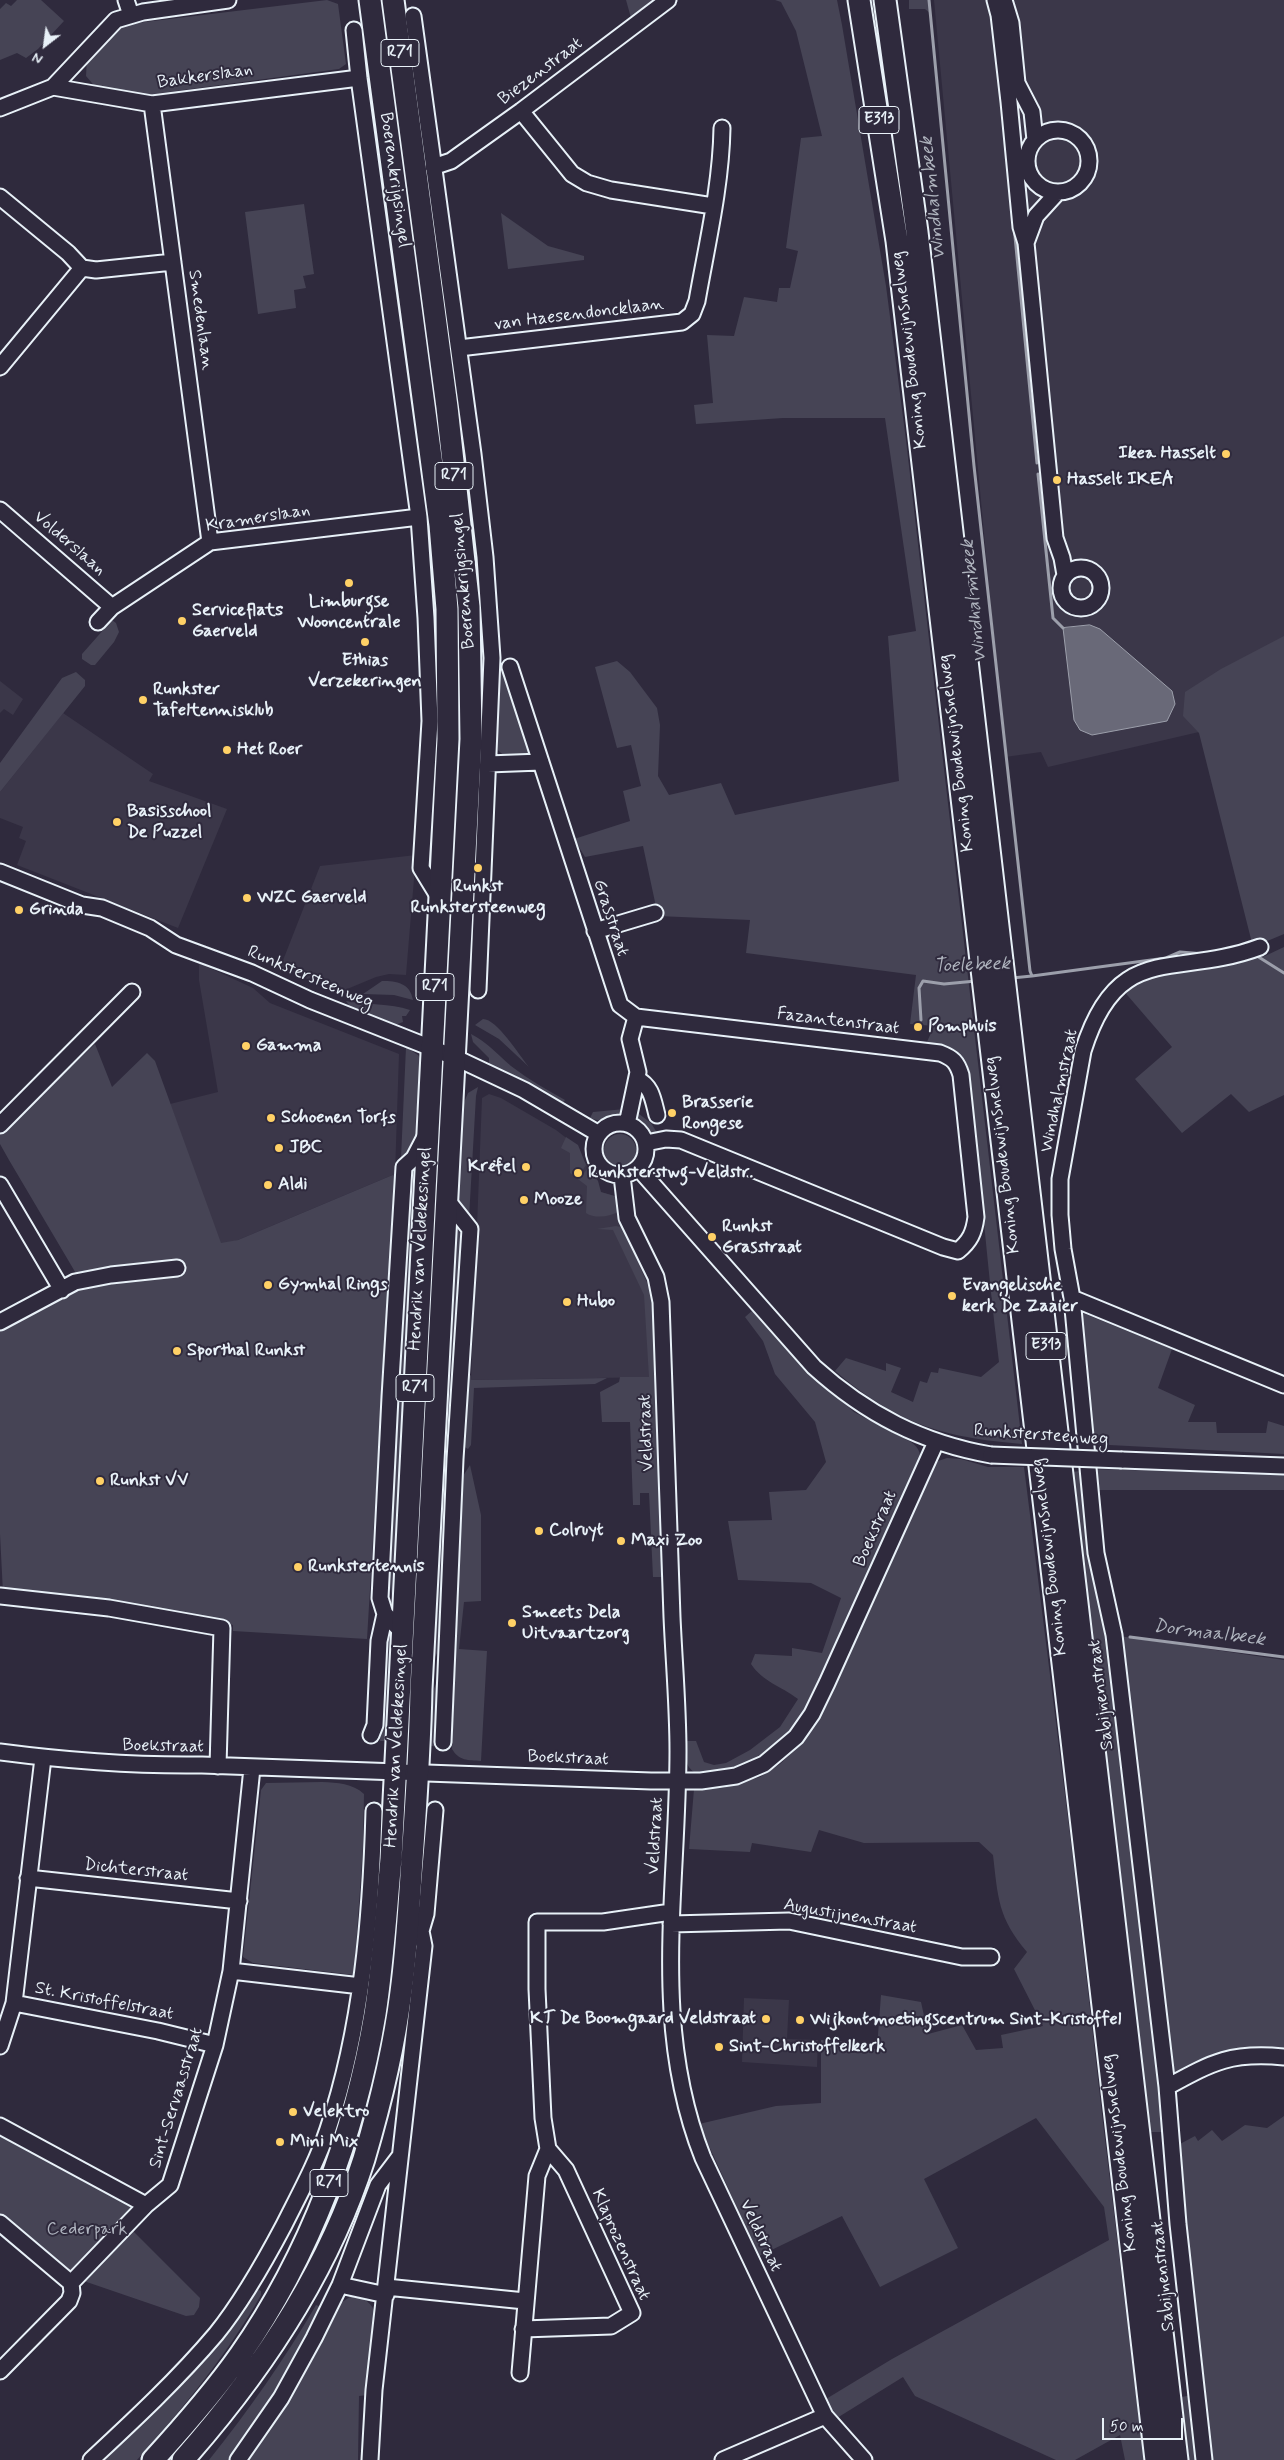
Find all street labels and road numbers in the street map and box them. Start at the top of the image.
street label: Biezenstraat [495,33,587,111]
road number: R71 [381,40,419,66]
street label: Bakkerslaan [156,60,254,94]
road number: E313 [859,106,899,134]
street label: Boerenkrijgsingel [374,111,414,249]
street label: Koning Boudewijnsnelweg [887,250,933,450]
street label: Smedenlaan [182,268,218,372]
street label: van Haesendoncklaan [493,294,665,336]
road number: R71 [435,462,473,490]
street label: Kramerslaan [204,500,312,538]
street label: Volderslaan [28,507,110,581]
street label: Boerenkrijgsingel [447,512,481,650]
street label: Koning Boudewijnsnelweg [934,653,980,853]
street label: Grasstraat [587,877,633,959]
street label: Runkstersteenweg [244,942,376,1014]
road number: R71 [416,974,454,1000]
street label: Fazantenstraat [776,1004,900,1040]
street label: Windhalmstraat [1036,1027,1084,1155]
street label: Koning Boudewijnsnelweg [980,1055,1026,1255]
street label: Hendrik van Veldekesingel [405,1147,437,1351]
road number: E313 [1026,1332,1066,1360]
road number: R71 [396,1375,434,1402]
street label: Veldstraat [635,1394,659,1472]
street label: Runkstersteenweg [973,1421,1109,1451]
street label: Koning Boudewijnsnelweg [1027,1457,1073,1657]
street label: Boekstraat [850,1487,902,1571]
street label: Sabijnenstraat [1085,1639,1119,1751]
street label: Hendrik van Veldekesingel [381,1644,413,1848]
street label: Boekstraat [122,1735,204,1759]
street label: Boekstraat [527,1747,609,1771]
street label: Veldstraat [643,1797,669,1875]
street label: Dichterstraat [83,1855,189,1887]
street label: Augustijnenstraat [782,1895,918,1939]
street label: St. Kristoffelstraat [33,1978,175,2026]
street label: Sint-Servaasstraat [145,2025,209,2171]
street label: Koning Boudewijnsnelweg [1097,2053,1143,2253]
road number: R71 [310,2170,348,2196]
street label: Klaprozenstraat [586,2186,654,2304]
street label: Veldstraat [734,2196,786,2276]
street label: Sabijnenstraat [1147,2220,1181,2332]

